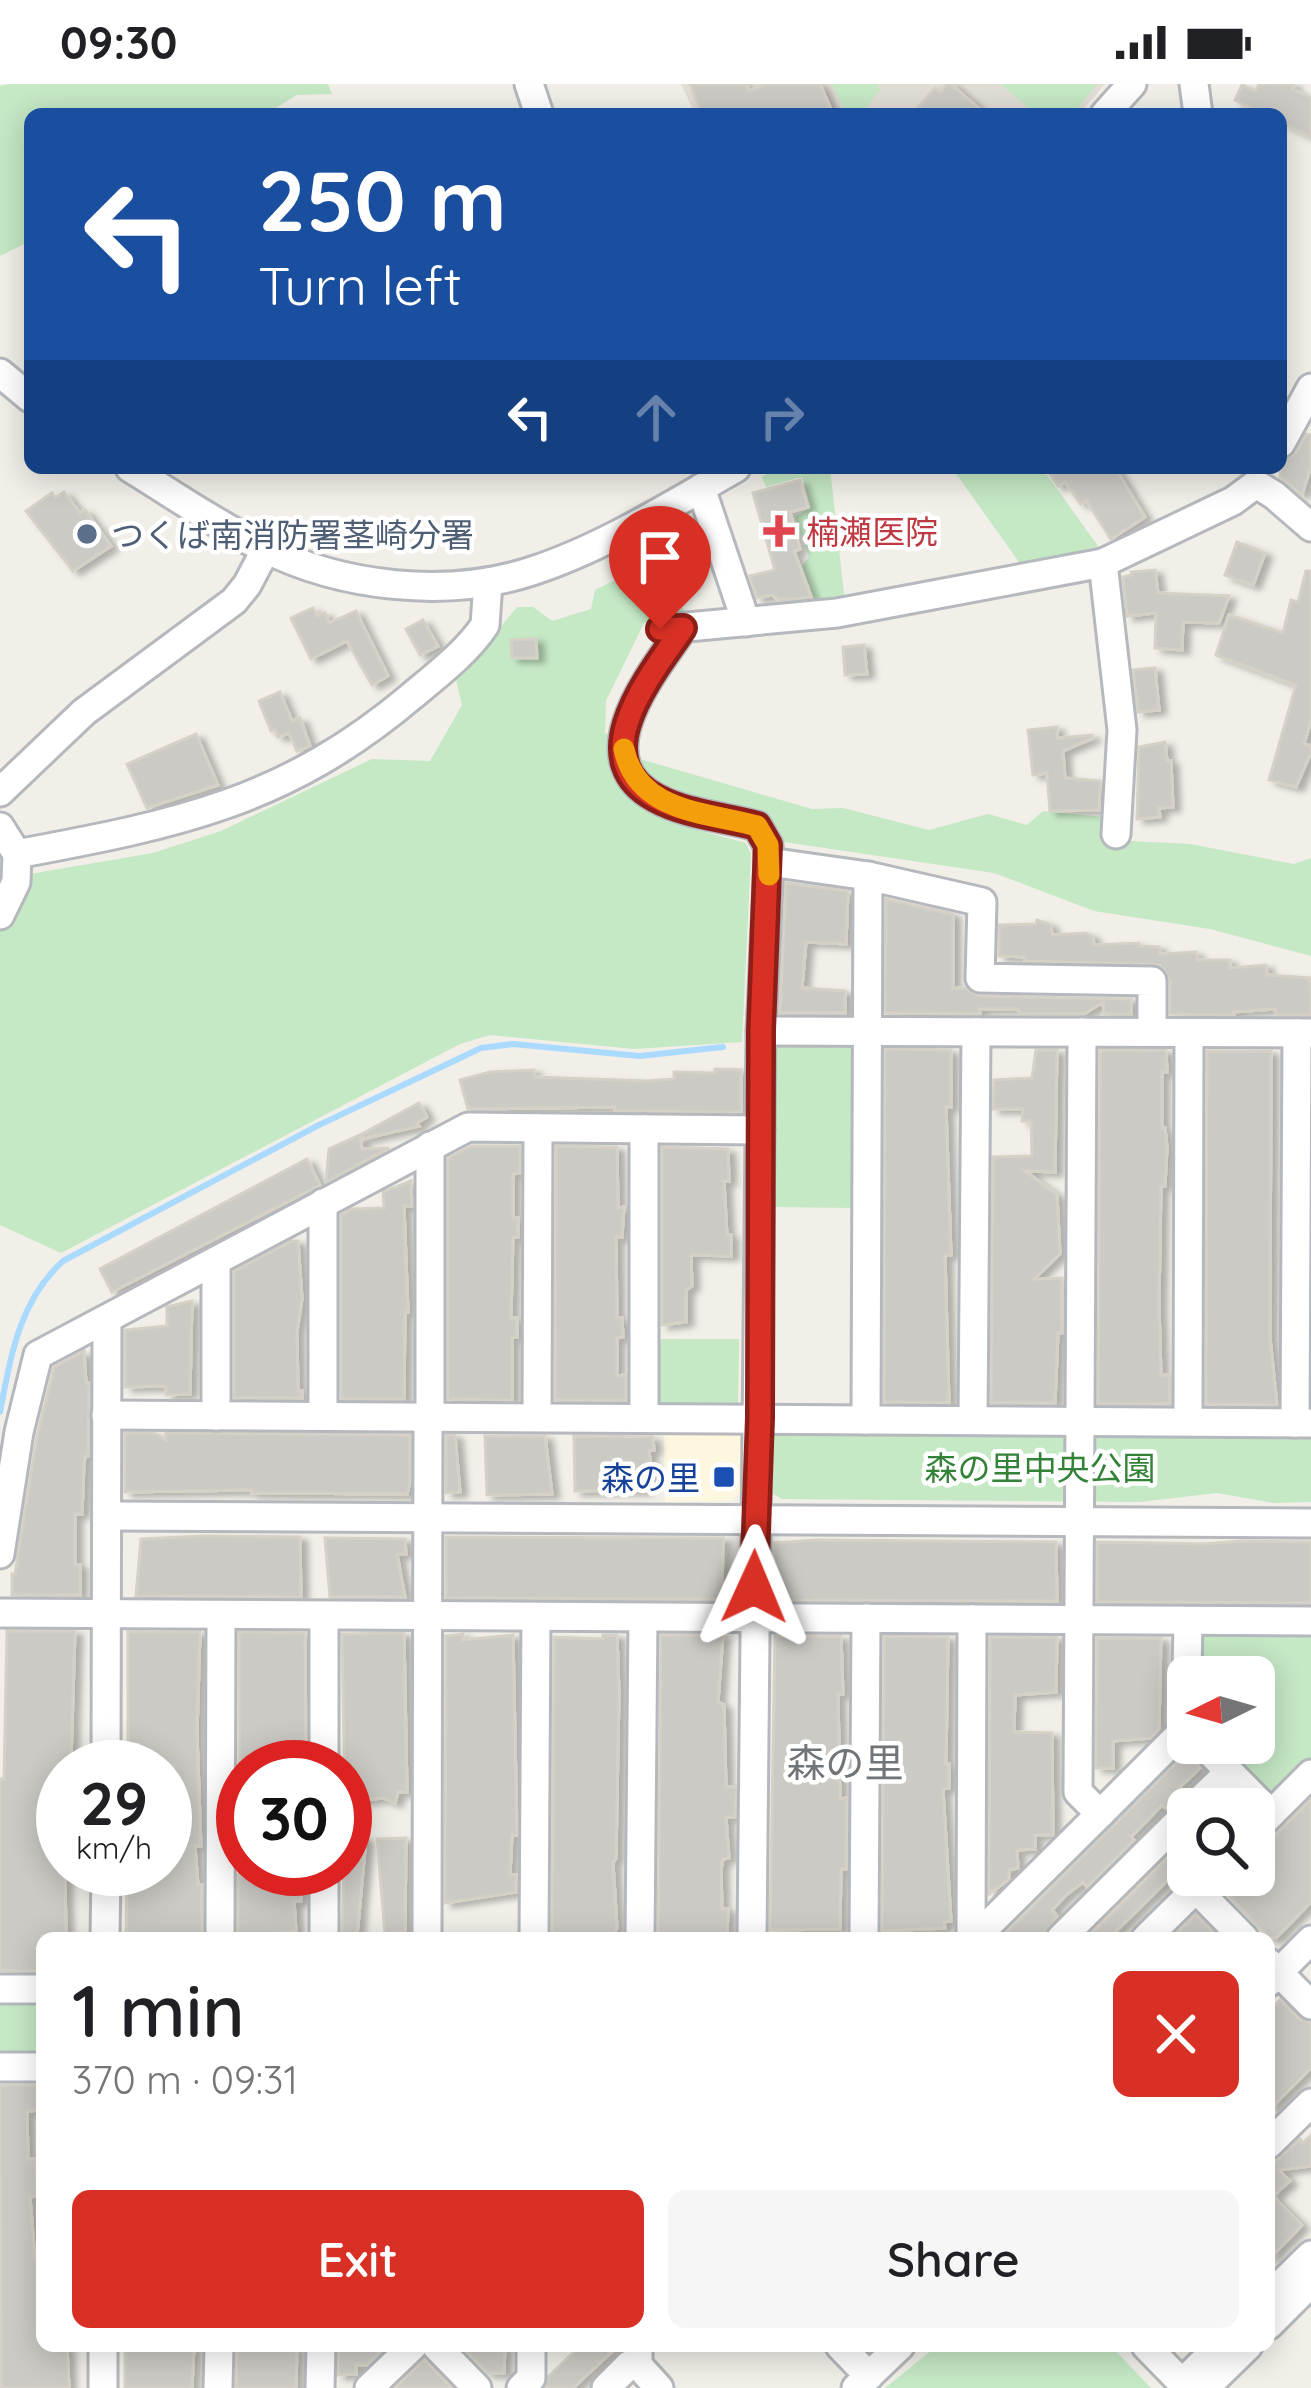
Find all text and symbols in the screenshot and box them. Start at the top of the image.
text: 09:30 [60,14,177,70]
text: 250 m [258,147,507,252]
icon: left [60,156,216,312]
text: Turn left [258,251,462,319]
icon: left [497,384,563,450]
icon: ahead [623,384,689,450]
icon: right [749,384,815,450]
pin [609,506,711,629]
place label: 楠瀬医院 [806,511,938,552]
place label: つくば南消防署茎崎分署 [111,514,474,555]
marker: 楠瀬医院 [763,515,795,547]
marker: つくば南消防署茎崎分署 [74,521,100,547]
icon: arrive [627,524,693,590]
park label: 森の里中央公園 [925,1447,1156,1488]
place label: 森の里 [601,1457,700,1498]
marker: 森の里 [711,1464,737,1490]
position arrow [691,1524,817,1650]
north arrow [1167,1656,1275,1764]
map controls [1167,1656,1275,1896]
district label: 森の里 [786,1738,904,1787]
speed limit sign: 30 [216,1740,372,1896]
text: 29 [80,1765,148,1840]
button: search [1167,1788,1275,1896]
text: km/h [76,1829,152,1867]
text: 1 min [72,1965,245,2055]
button: close [1113,1971,1239,2097]
text: 370 m · 09:31 [72,2055,298,2104]
button: Exit [72,2190,644,2328]
button: Share [668,2190,1239,2328]

